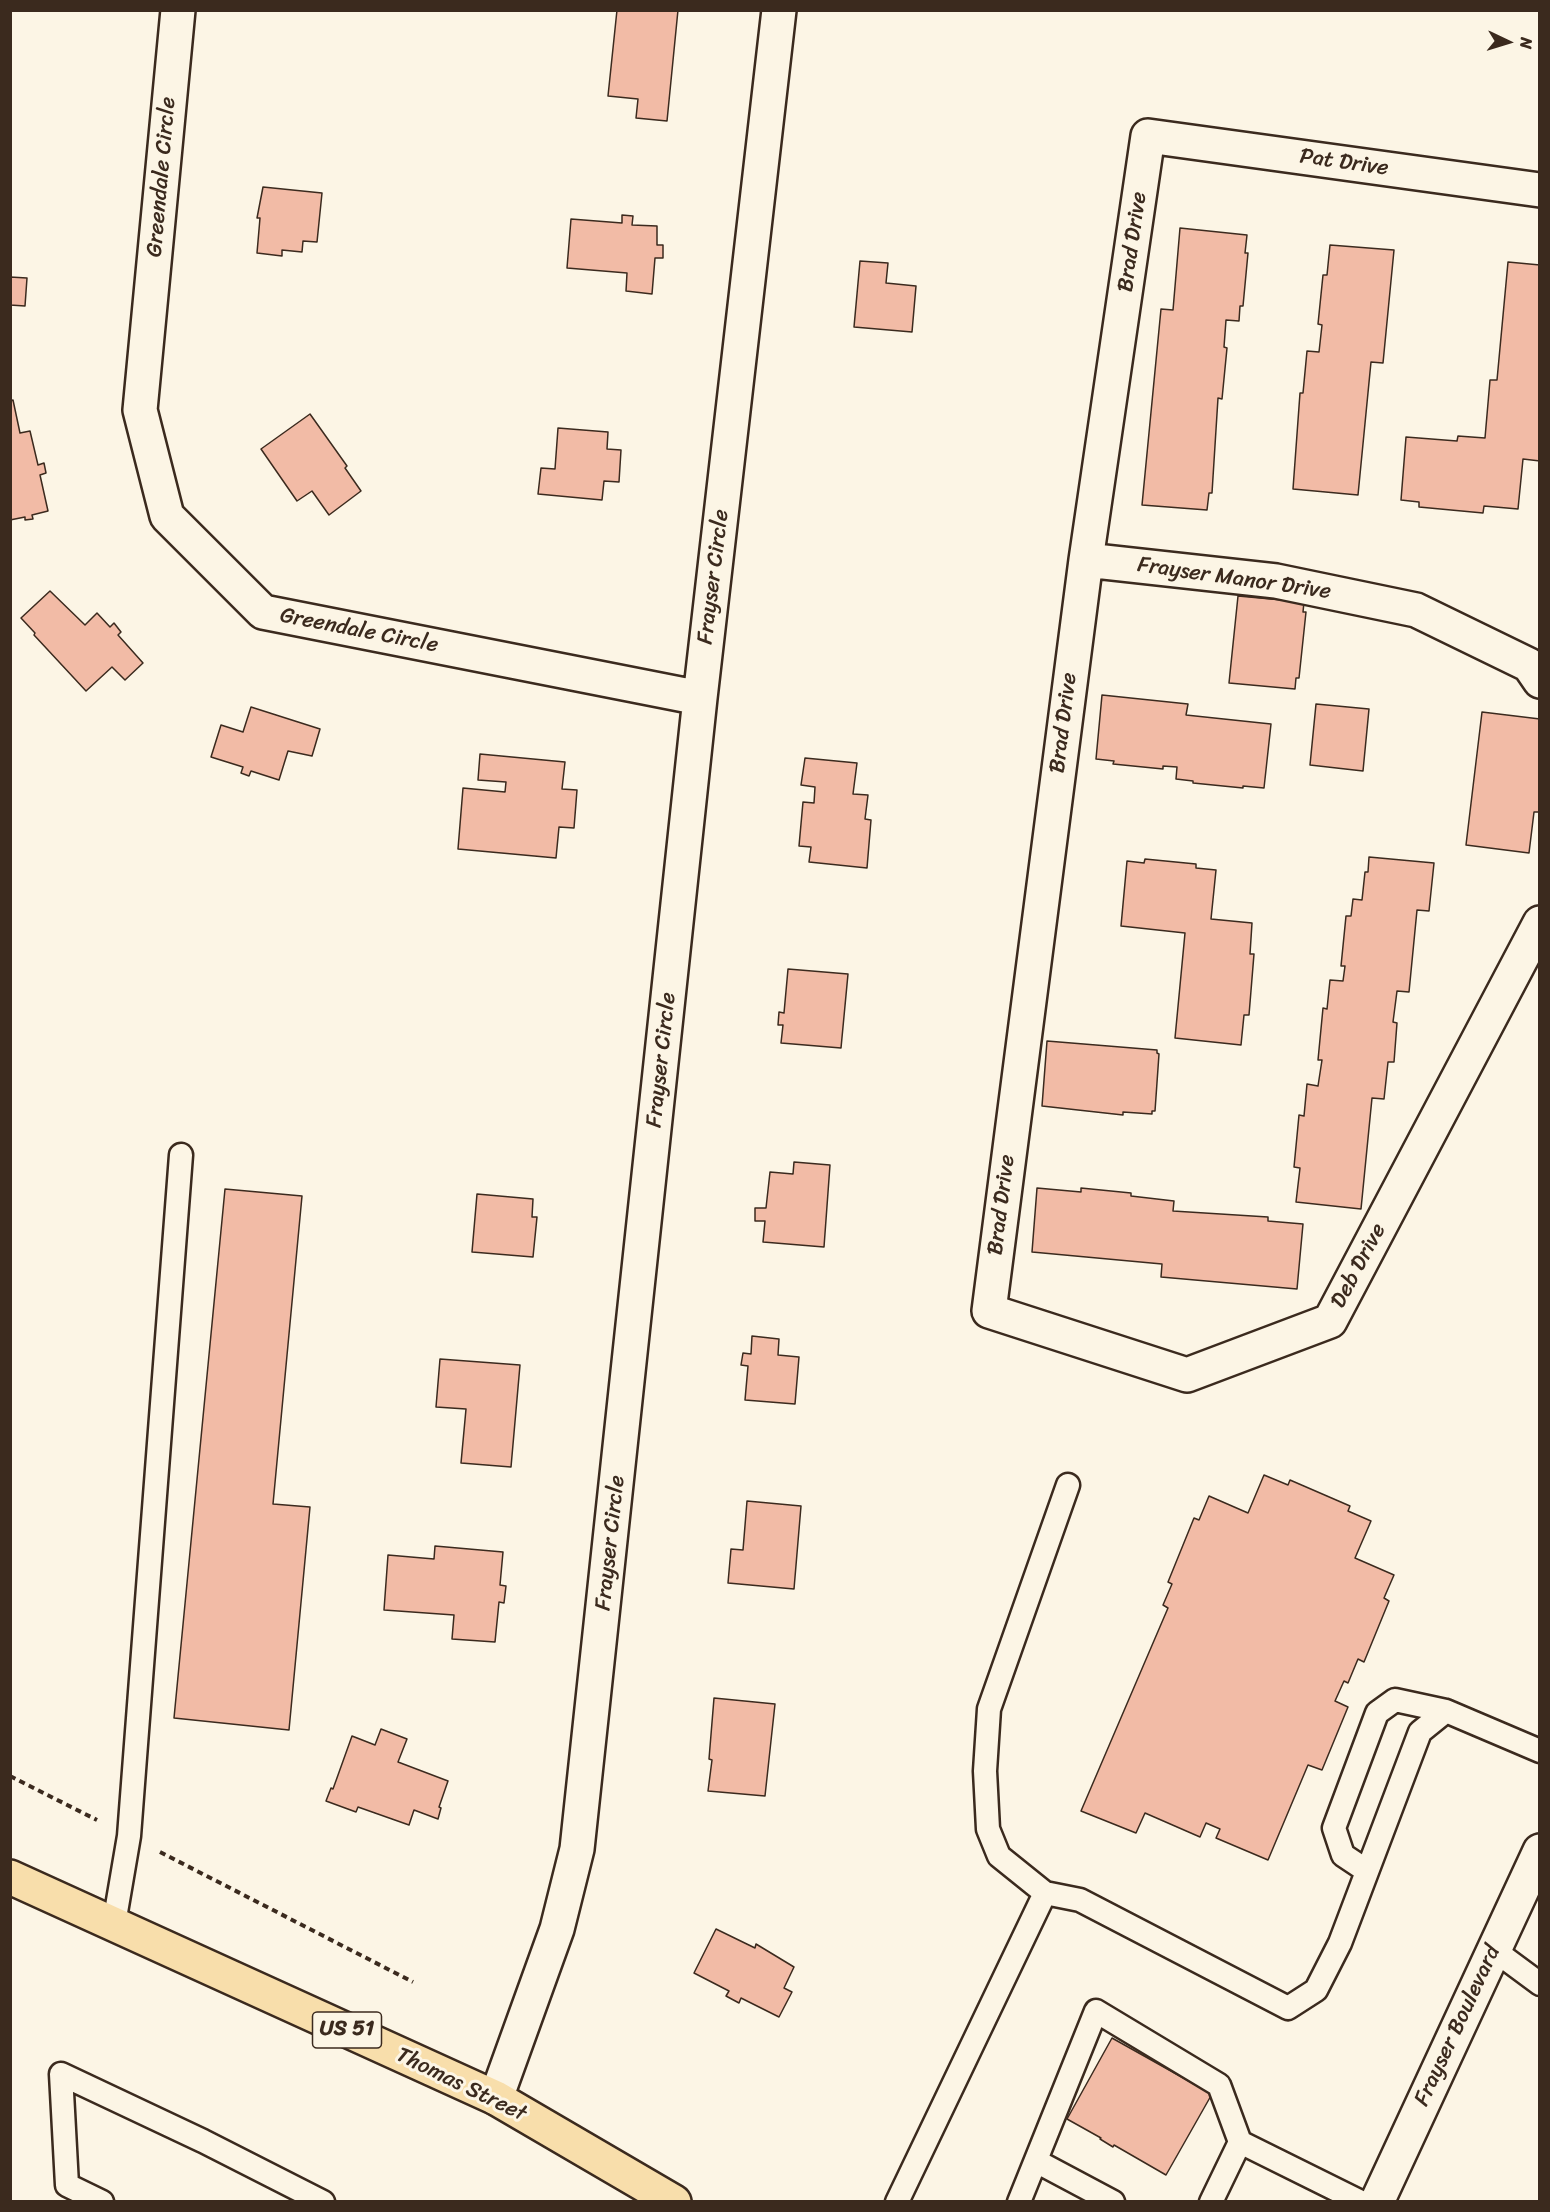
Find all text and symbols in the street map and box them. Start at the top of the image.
north arrow [1478,12,1538,72]
text: N [1512,37,1541,50]
street label: Greendale Circle [142,96,182,258]
street label: Pat Drive [1298,144,1390,182]
street label: Brad Drive [1113,190,1153,294]
street label: Frayser Circle [693,508,735,646]
street label: Frayser Manor Drive [1136,552,1332,606]
street label: Greendale Circle [278,603,440,659]
street label: Brad Drive [1045,671,1083,775]
street label: Frayser Circle [642,991,682,1129]
street label: Brad Drive [983,1153,1021,1257]
street label: Deb Drive [1326,1219,1392,1313]
street label: Frayser Circle [591,1474,631,1612]
street label: Frayser Boulevard [1409,1942,1507,2110]
road number: US 51 [312,2012,382,2048]
street label: Thomas Street [392,2042,530,2128]

